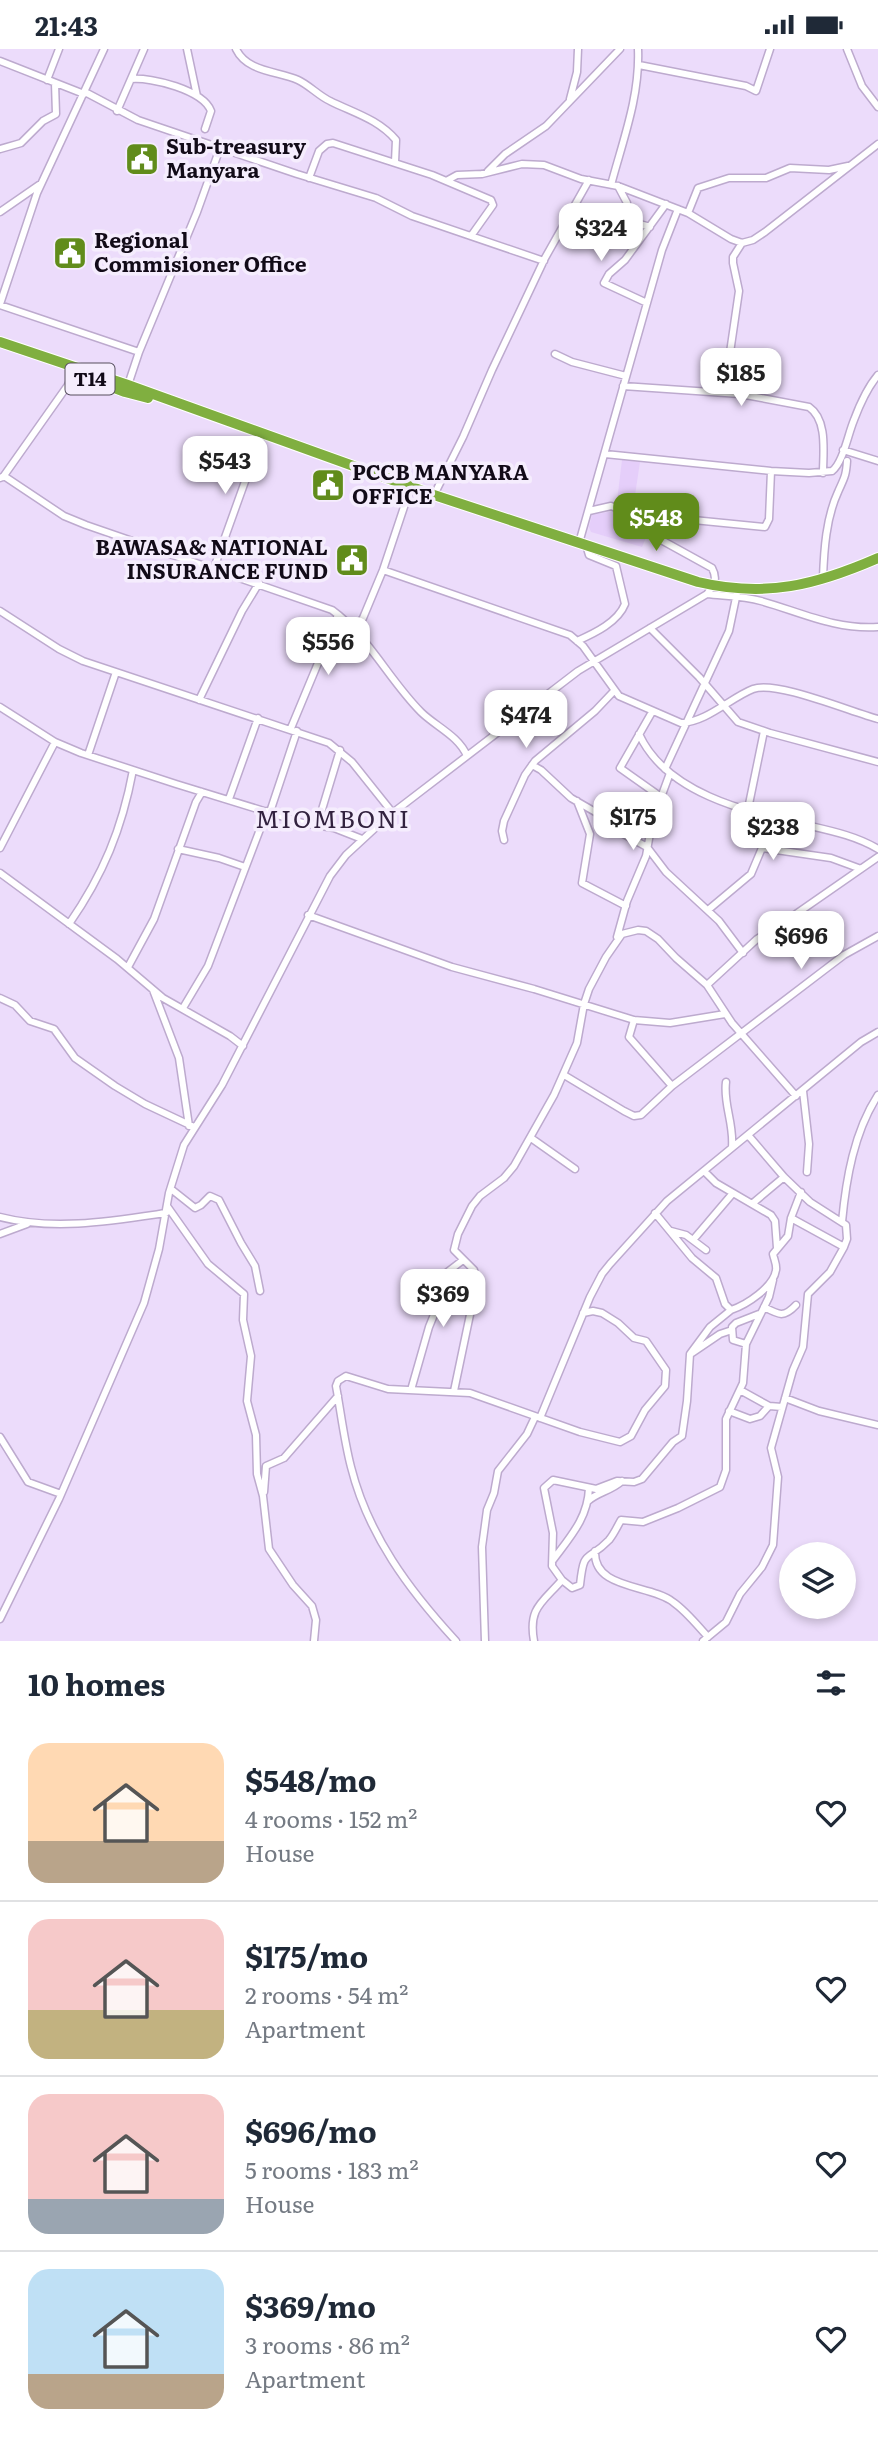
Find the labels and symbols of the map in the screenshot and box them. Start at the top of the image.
place label: Sub-treasury Manyara [166,129,306,184]
public building icon: Sub-treasury Manyara [123,140,161,178]
pin: $324 [560,203,642,263]
place label: Regional Commisioner Office [94,223,307,278]
public building icon: Regional Commisioner Office [51,234,89,272]
pin: $185 [700,349,782,408]
road number: T14 [66,363,114,395]
pin: $543 [184,437,266,496]
place label: PCCB MANYARA OFFICE [352,455,529,510]
public building icon: PCCB MANYARA OFFICE [309,466,347,504]
pin: $548 [615,493,697,553]
place label: BAWASA& NATIONAL INSURANCE FUND [95,530,328,585]
public building icon: BAWASA& NATIONAL INSURANCE FUND [333,541,371,579]
pin: $556 [287,617,369,677]
pin: $474 [485,691,567,750]
pin: $175 [592,793,674,852]
district label: MIOMBONI [255,800,411,835]
pin: $238 [732,803,814,862]
pin: $696 [760,911,842,971]
pin: $369 [402,1269,484,1329]

